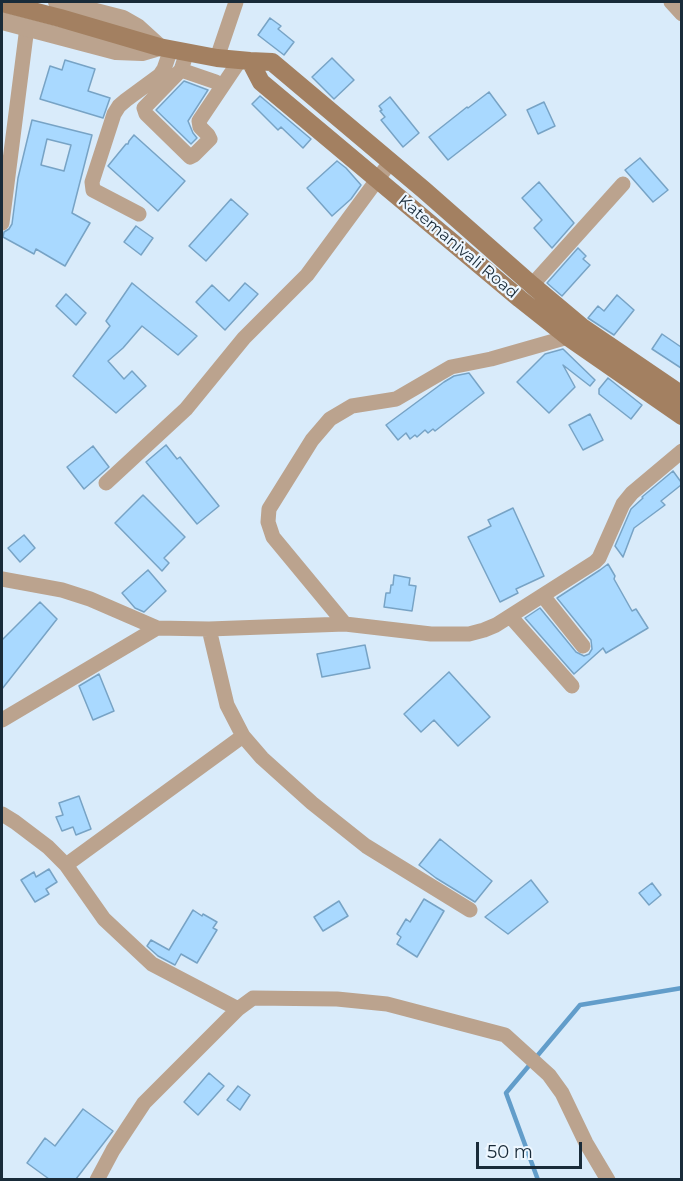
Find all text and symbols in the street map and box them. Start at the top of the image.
street label: Katemanivali Road [394,191,522,303]
scale bar [479,1130,586,1168]
text: 50 m [487,1141,533,1163]

